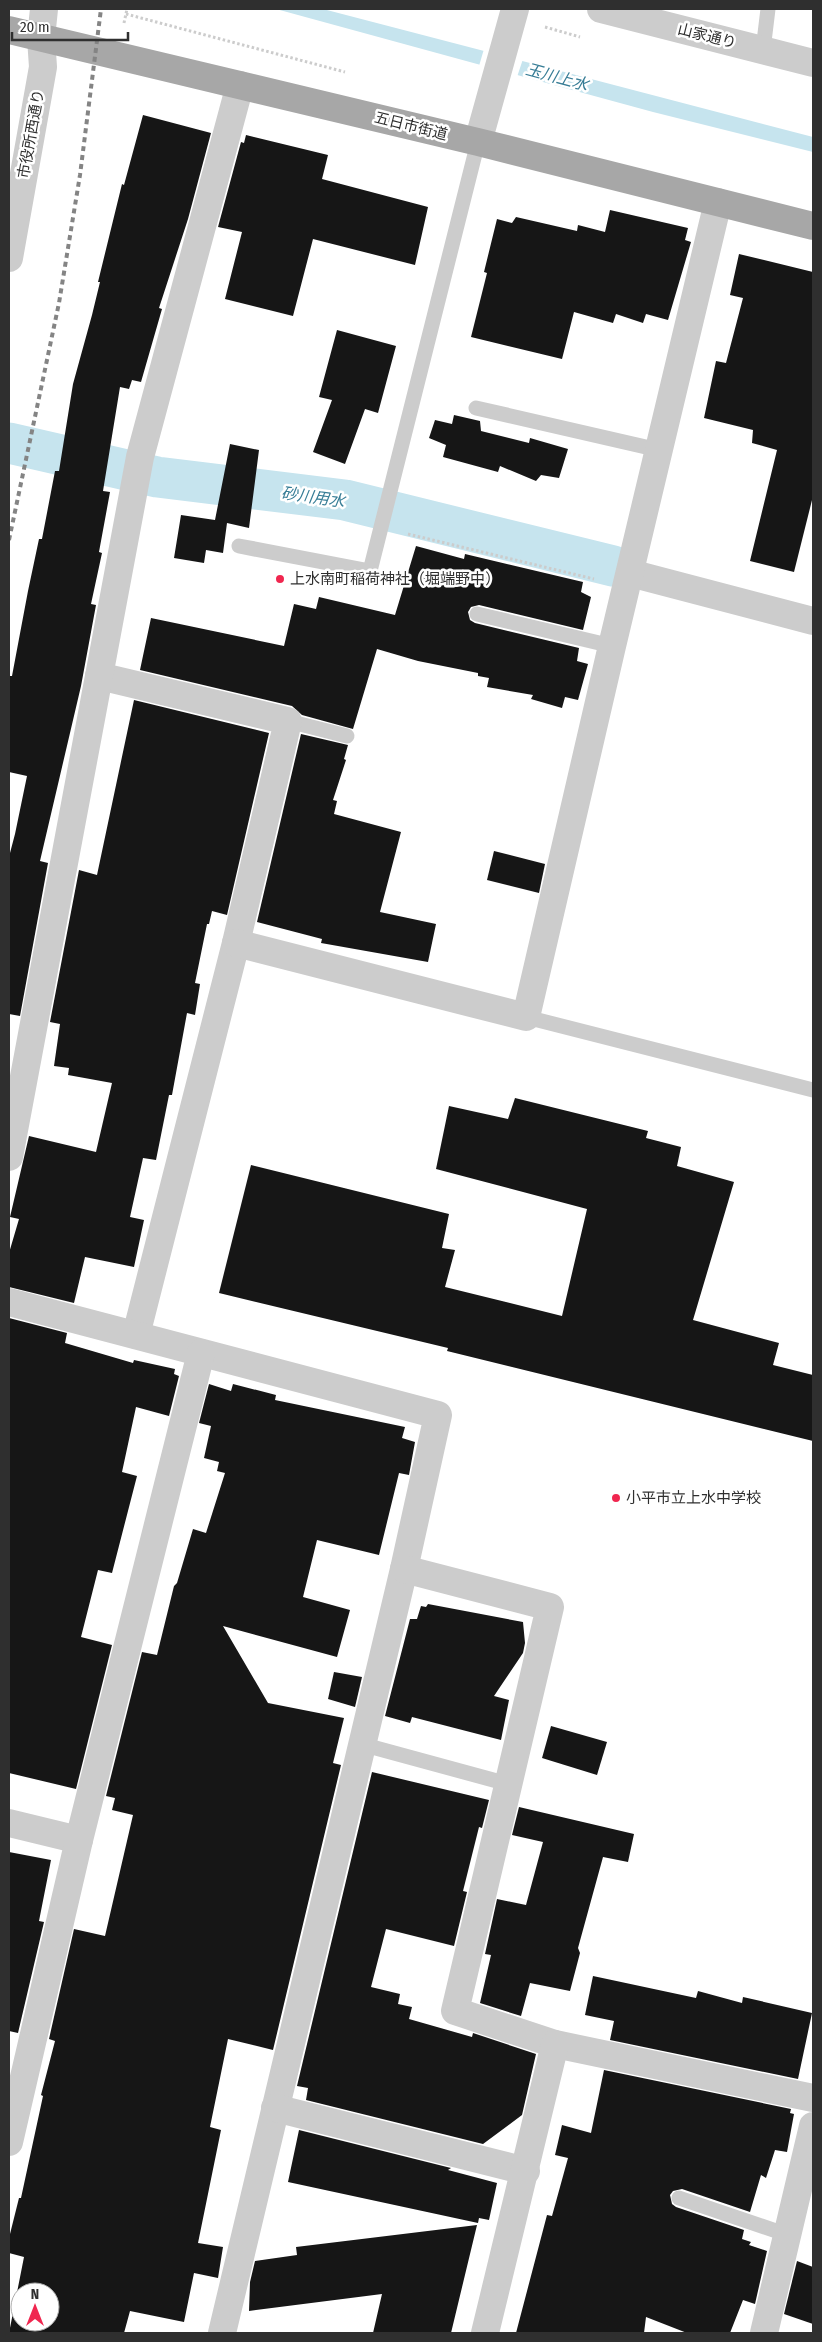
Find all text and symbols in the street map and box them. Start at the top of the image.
scale bar [12,10,129,42]
text: 20 m [20,18,50,36]
street label: 山家通り [676,20,738,52]
water label: 玉川上水 [524,60,592,95]
street label: 市役所西通り [14,88,48,180]
street label: 五日市街道 [372,108,450,144]
water label: 砂川用水 [280,483,348,511]
place label: 上水南町稲荷神社（堀端野中） [290,570,500,588]
marker: 上水南町稲荷神社（堀端野中） [274,573,286,585]
place label: 小平市立上水中学校 [626,1489,761,1507]
marker: 小平市立上水中学校 [610,1492,622,1504]
north arrow [10,2282,60,2332]
text: N [31,2286,39,2303]

